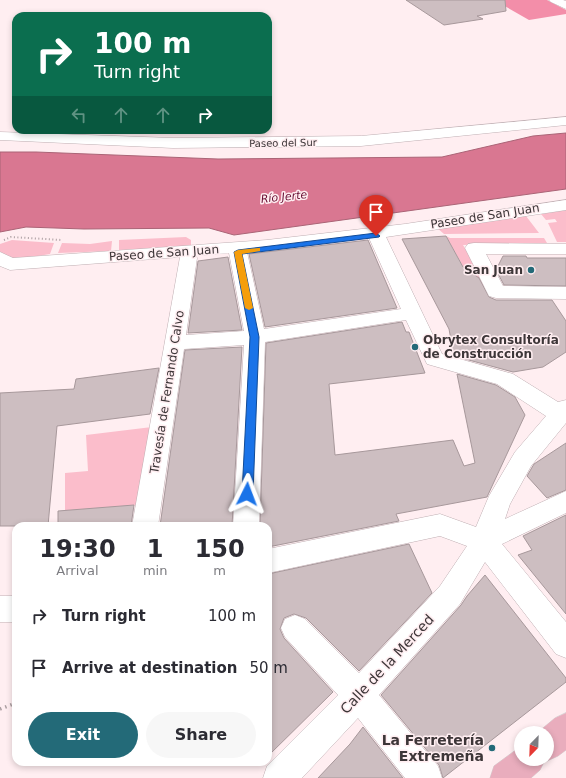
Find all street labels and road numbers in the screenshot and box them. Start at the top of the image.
street label: Paseo del Sur [249,137,318,149]
street label: Paseo de San Juan [430,200,540,232]
street label: Paseo de San Juan [109,242,219,264]
street label: Travesía de Fernando Calvo [147,309,187,476]
street label: Calle de la Merced [337,611,437,717]

